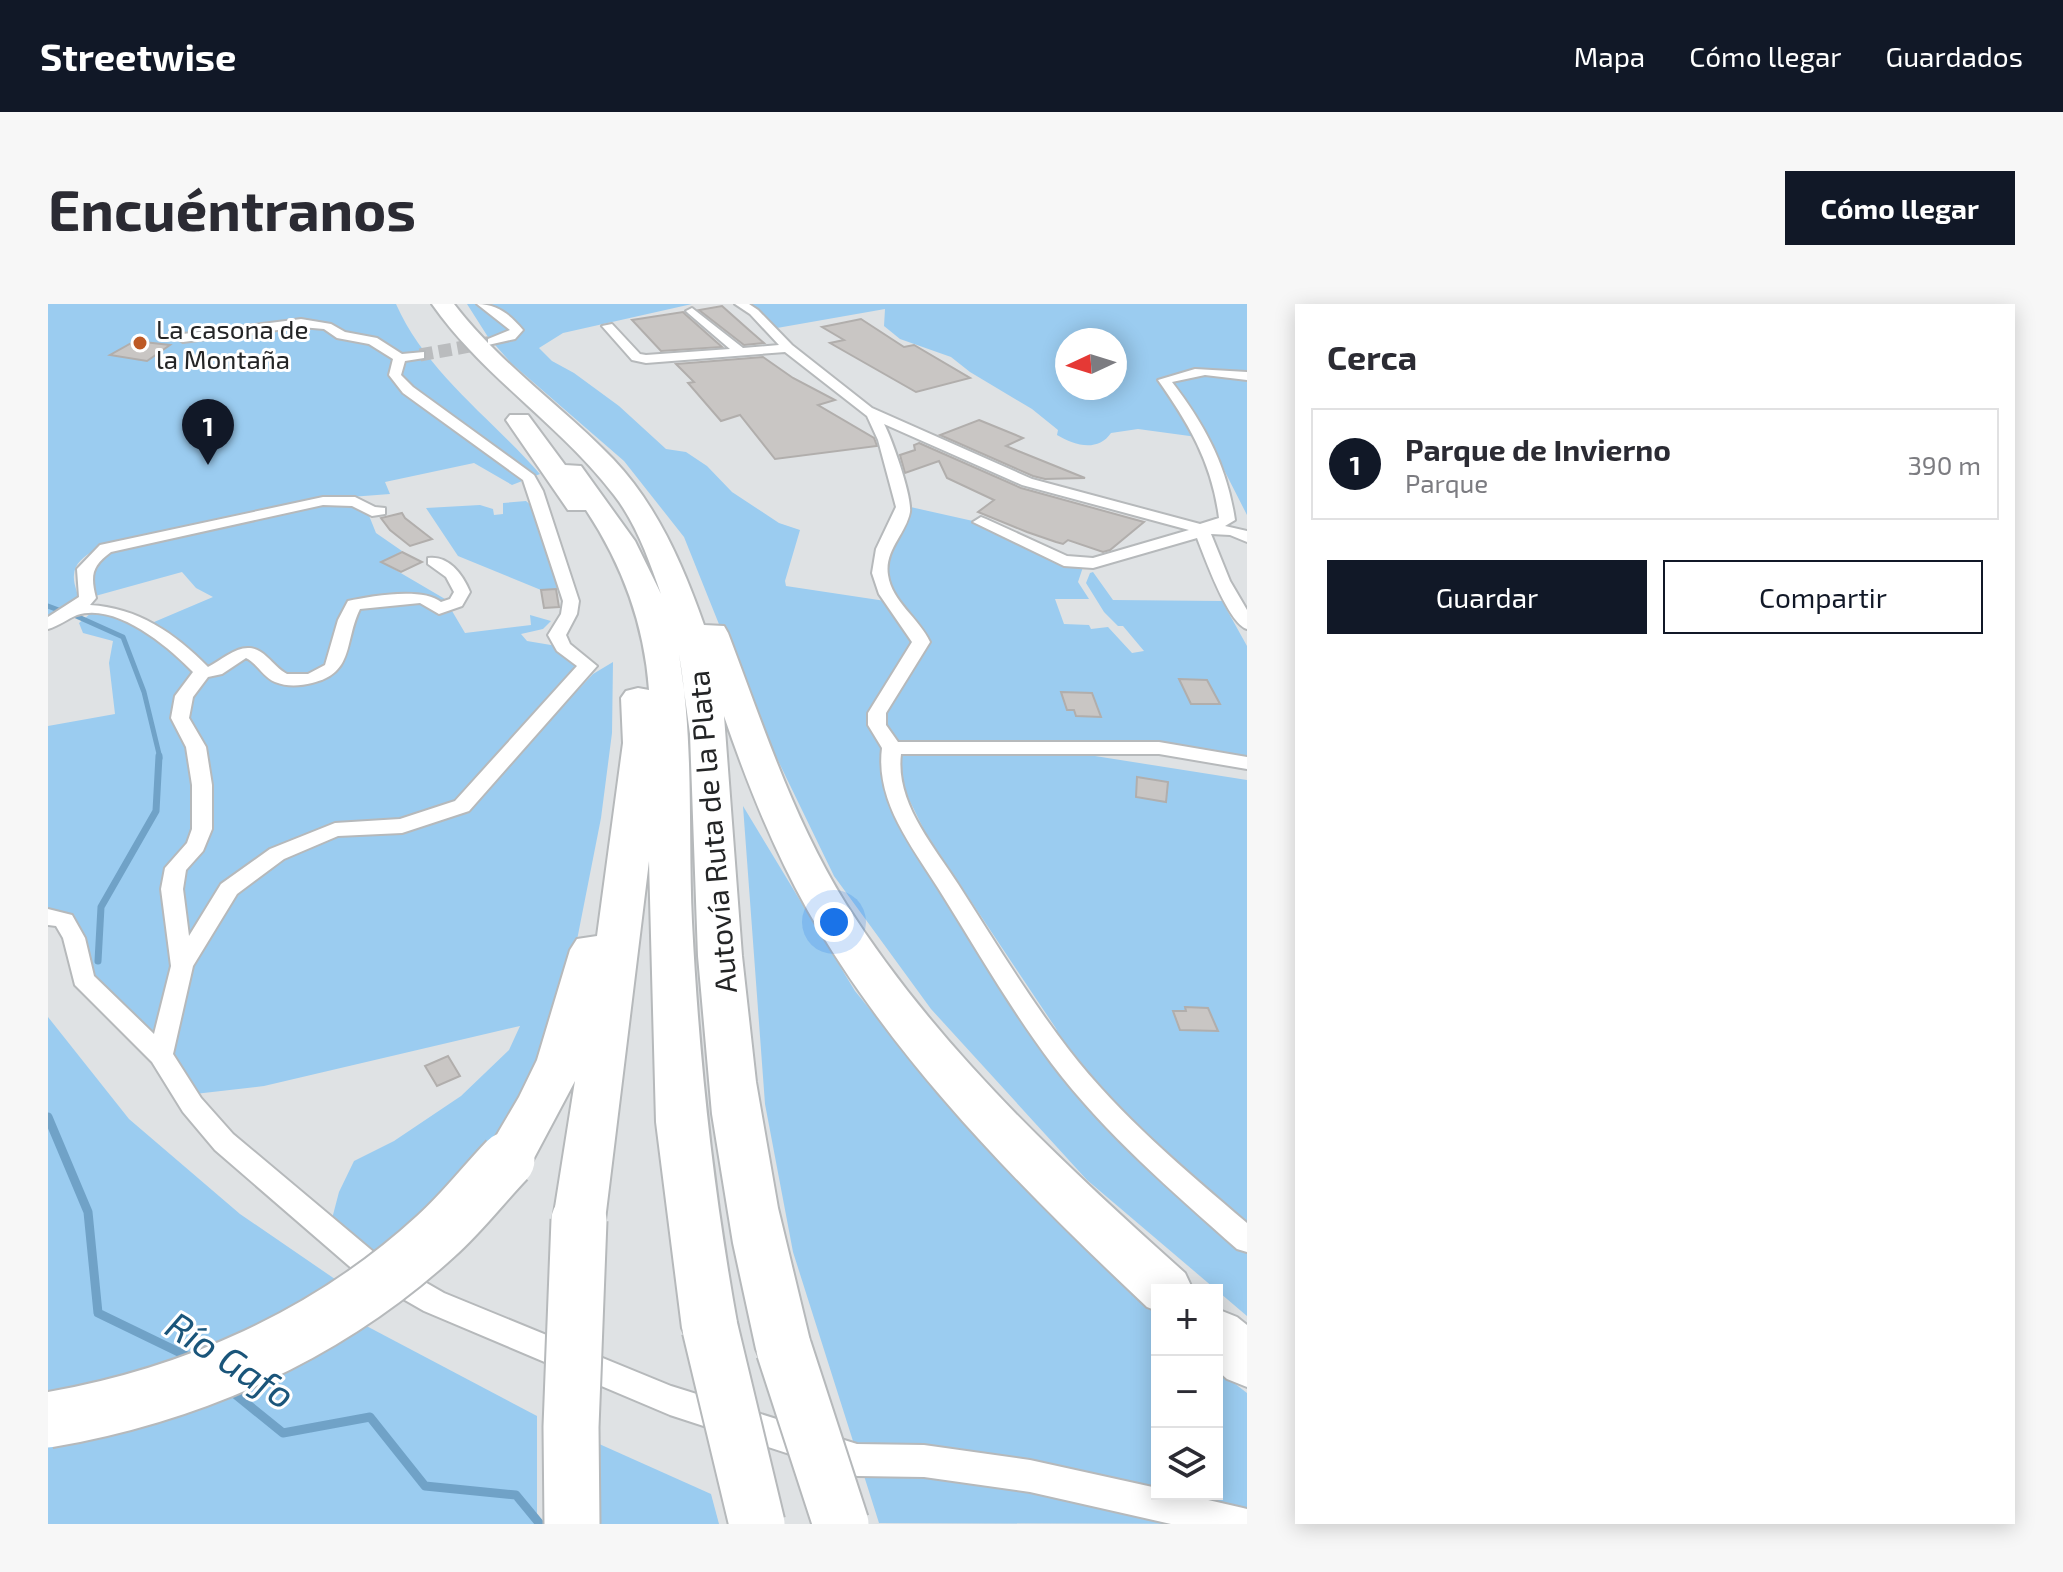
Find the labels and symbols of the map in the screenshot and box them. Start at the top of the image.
place label: La casona de la Montaña [156,313,308,374]
north arrow [1055,328,1127,400]
marker: La casona de la Montaña [131,334,149,352]
pin: 1 [182,399,234,465]
street label: Autovía Ruta de la Plata [679,669,743,995]
your location [814,902,854,942]
water label: Río Gafo [158,1301,304,1417]

